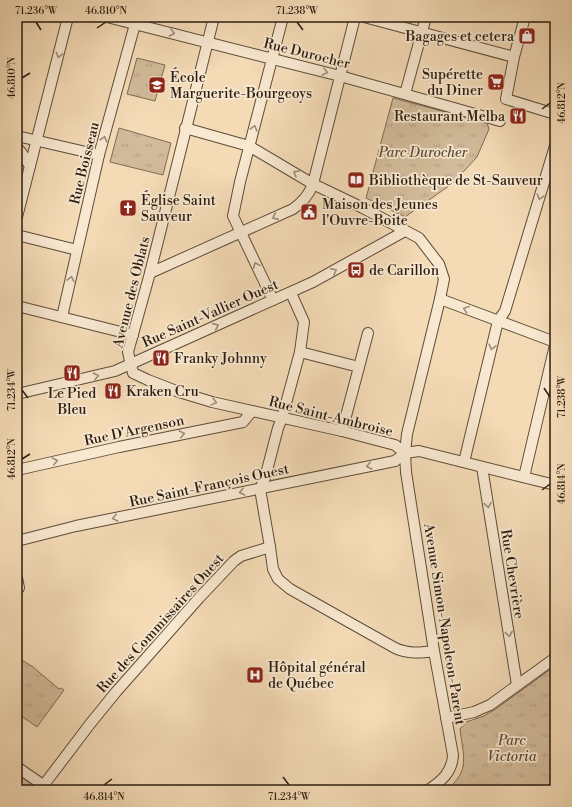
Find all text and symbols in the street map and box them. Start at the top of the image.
text: 71.236°W [15,5,58,17]
text: 46.810°N [85,5,128,17]
text: 71.238°W [276,5,319,17]
shop icon: Bagages et cetera [517,26,537,46]
place label: Bagages et cetera [405,28,515,46]
one-way arrow [168,29,175,37]
street label: Rue Durocher [262,35,352,73]
one-way arrow [55,52,63,58]
text: 46.810°N [6,56,18,99]
place label: Supérette du Diner [422,66,483,100]
place label: École Marguerite-Bourgeoys [170,67,312,103]
one-way arrow [321,67,328,76]
supermarket icon: Supérette du Diner [486,72,506,92]
school or university icon: École Marguerite-Bourgeoys [147,75,167,95]
text: 46.812°N [556,82,568,124]
restaurant icon: Restaurant Melba [508,106,528,126]
place label: Restaurant Melba [394,108,506,126]
street label: Rue Boisseau [66,120,104,206]
one-way arrow [249,125,258,132]
one-way arrow [99,136,108,143]
park label: Parc Durocher [378,144,469,162]
library icon: Bibliothèque de St-Sauveur [346,170,366,190]
one-way arrow [293,171,300,178]
place label: Bibliothèque de St-Sauveur [368,172,543,190]
place label: Église Saint Sauveur [141,190,216,226]
one-way arrow [536,193,545,200]
place label: Maison des Jeunes l'Ouvre-Boite [322,196,438,230]
church icon: Église Saint Sauveur [118,198,138,218]
public building icon: Maison des Jeunes l'Ouvre-Boite [299,202,319,222]
one-way arrow [271,212,279,220]
street label: Avenue des Oblats [109,235,155,351]
bus stop icon: de Carillon [346,260,366,280]
one-way arrow [253,261,261,268]
place label: de Carillon [369,262,440,280]
one-way arrow [329,269,337,276]
one-way arrow [66,276,74,283]
street label: Rue Saint-Vallier Ouest [140,276,281,352]
one-way arrow [462,305,469,314]
one-way arrow [212,322,219,330]
one-way arrow [488,343,497,350]
restaurant icon: Franky Johnny [151,348,171,368]
place label: Franky Johnny [174,350,267,368]
restaurant icon: Le Pied Bleu [62,363,82,383]
text: 71.234°W [6,368,18,411]
one-way arrow [93,372,99,380]
text: 71.238°W [556,375,568,418]
restaurant icon: Kraken Cru [103,381,123,401]
place label: Kraken Cru [126,383,199,401]
place label: Le Pied Bleu [48,385,96,419]
street label: Rue Saint-Ambroise [267,393,395,441]
one-way arrow [210,397,217,406]
street label: Rue D'Argenson [82,411,187,450]
one-way arrow [179,430,185,439]
text: 46.812°N [6,438,18,480]
one-way arrow [52,458,58,466]
street label: Rue Saint-François Ouest [128,460,291,512]
one-way arrow [366,462,372,470]
text: 46.814°N [556,463,568,505]
one-way arrow [239,488,245,496]
one-way arrow [483,502,492,508]
one-way arrow [111,514,118,522]
street label: Avenue Simon-Napoleon-Parent [419,521,469,726]
street label: Rue Chevrière [496,528,528,620]
street label: Rue des Commissaires Ouest [93,550,228,697]
one-way arrow [504,631,513,637]
place label: Hôpital général de Québec [268,659,366,693]
hospital icon: Hôpital général de Québec [245,665,265,685]
park label: Parc Victoria [488,732,537,766]
text: 46.814°N [83,791,125,803]
text: 71.234°W [268,791,311,803]

